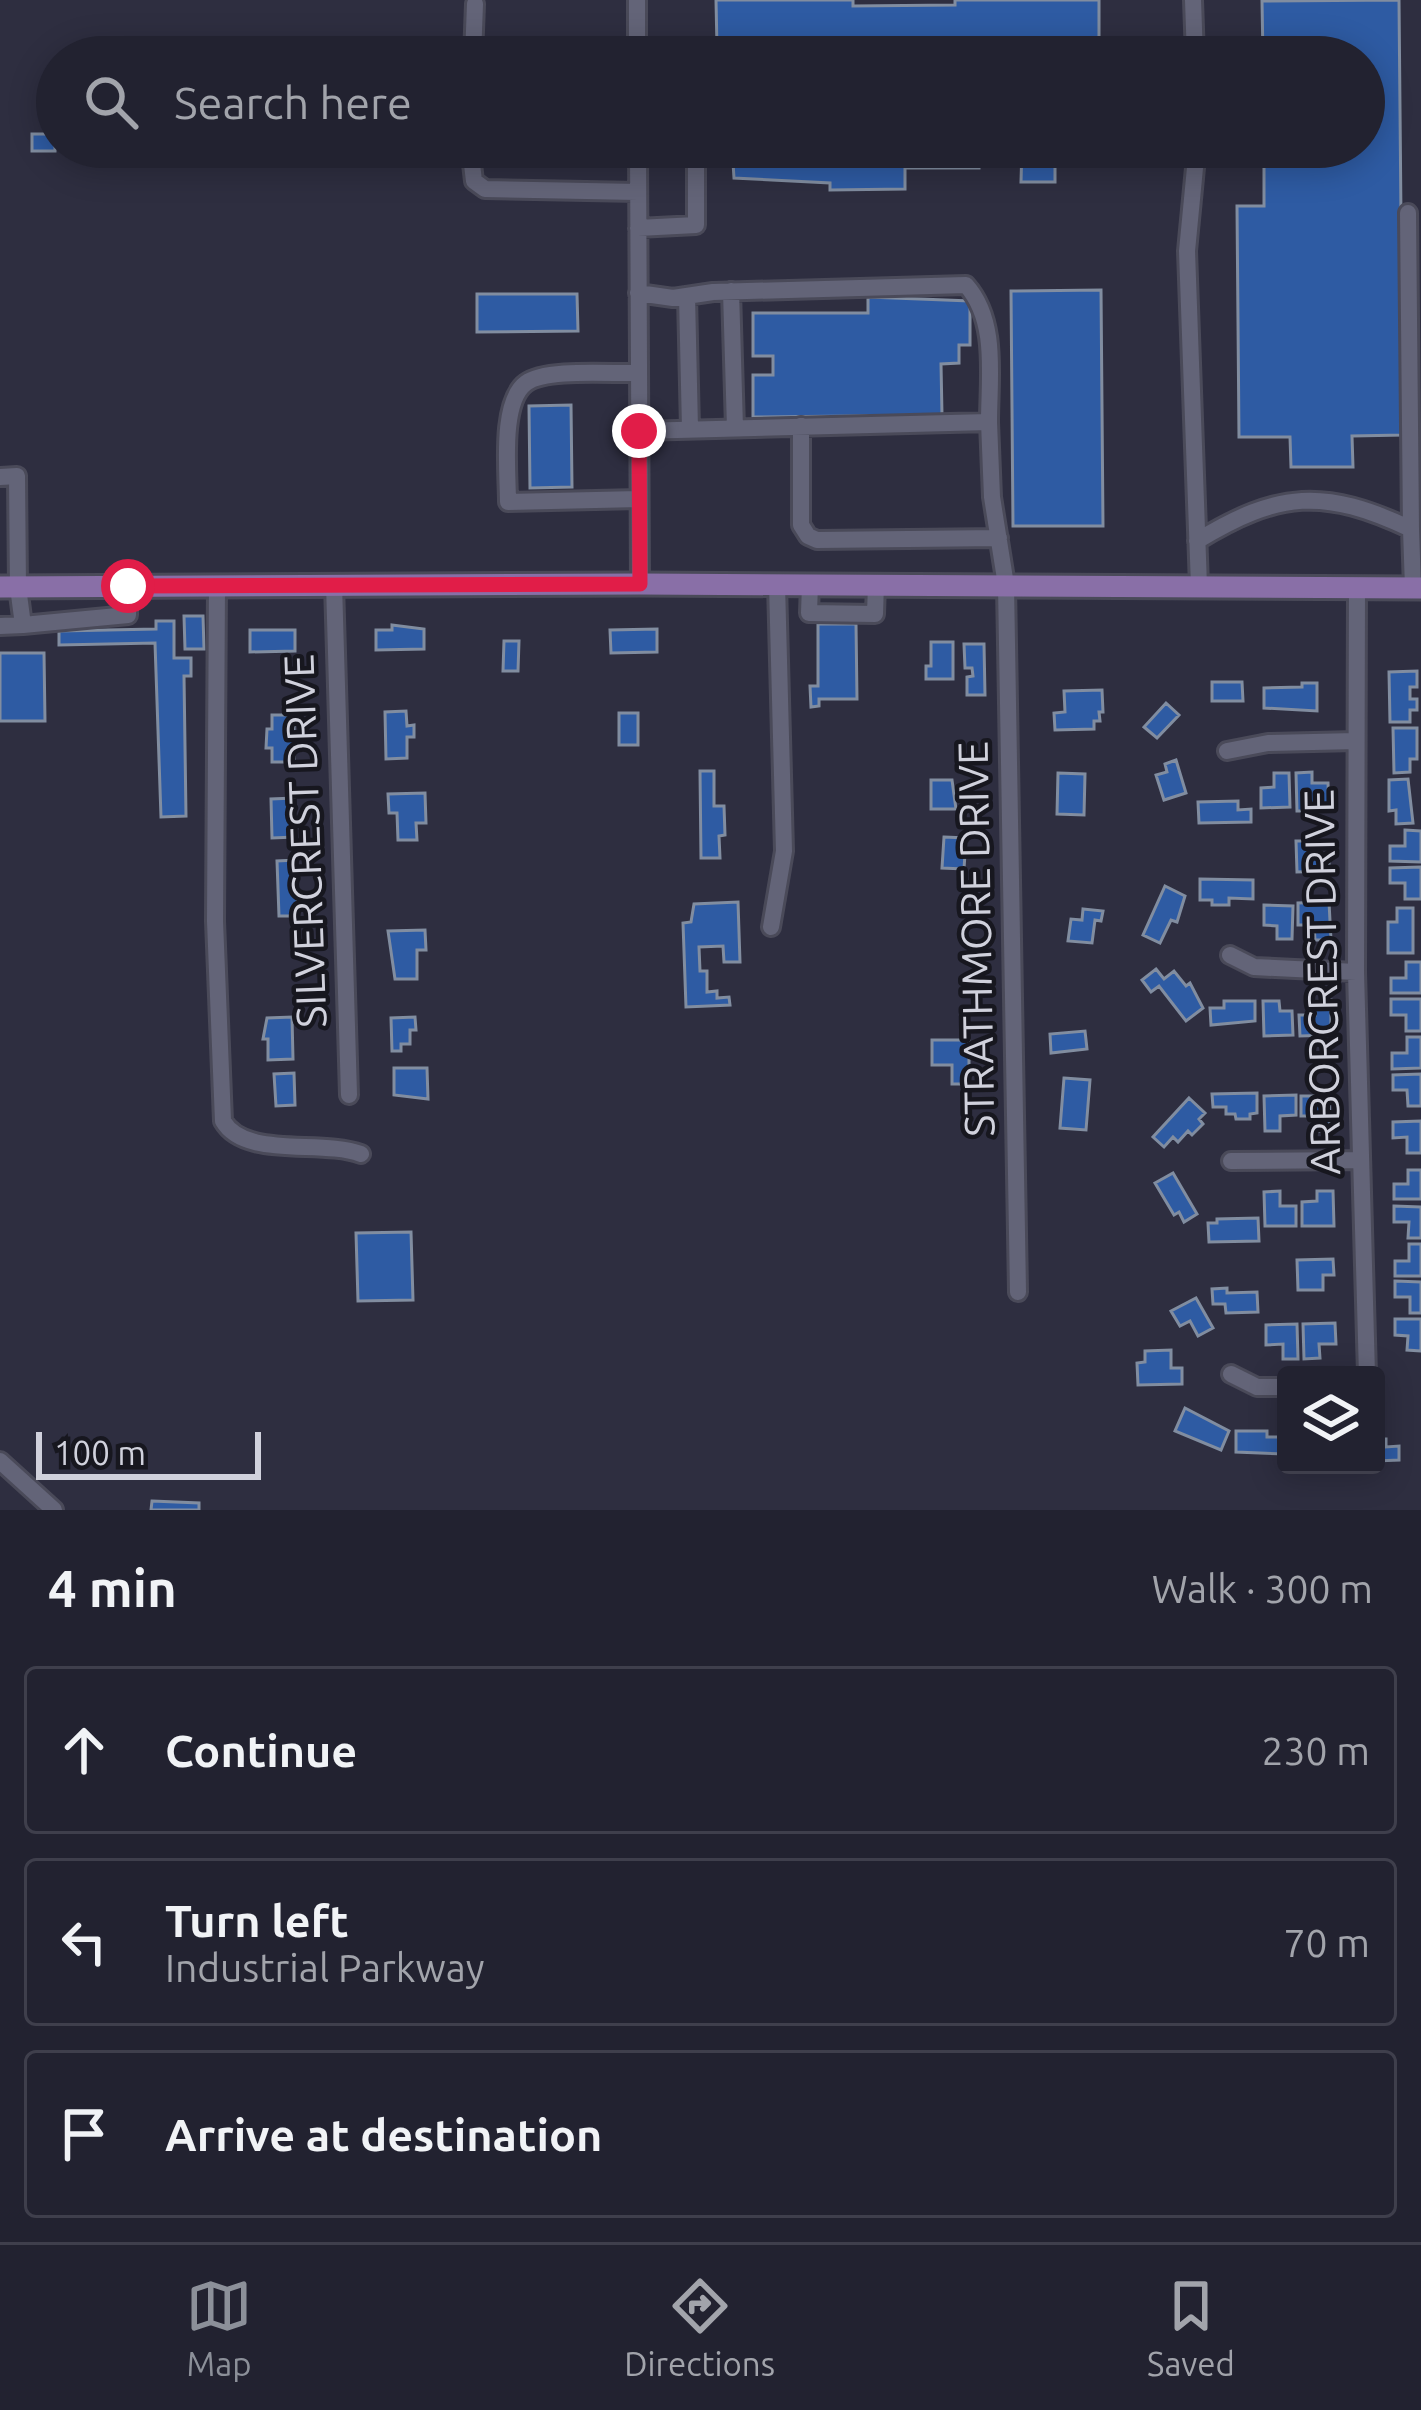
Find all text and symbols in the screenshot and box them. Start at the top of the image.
search box [36,36,1385,168]
icon: search [78,69,144,135]
text: Search here [174,77,412,128]
route end [612,404,666,458]
route start [101,559,155,613]
street label: SILVERCREST DRIVE [274,653,335,1029]
street label: STRATHMORE DRIVE [949,741,1002,1137]
street label: ARBORCREST DRIVE [1295,789,1348,1175]
map controls [1277,1366,1385,1474]
button: layers [1277,1366,1385,1474]
scale bar [36,1426,261,1479]
text: 100 m [54,1434,146,1471]
text: 4 min [48,1559,177,1617]
text: Walk · 300 m [1152,1567,1373,1610]
icon: ahead [51,1717,117,1783]
text: Continue [165,1725,357,1776]
text: 230 m [1261,1729,1370,1772]
text: Turn left [165,1895,349,1946]
icon: left [51,1909,117,1975]
text: 70 m [1283,1921,1370,1964]
text: Industrial Parkway [165,1946,485,1989]
icon: arrive [51,2101,117,2167]
text: Arrive at destination [165,2109,602,2160]
tab: Map [186,2273,252,2382]
tab: Directions [624,2273,775,2382]
tab: Saved [1147,2273,1235,2382]

